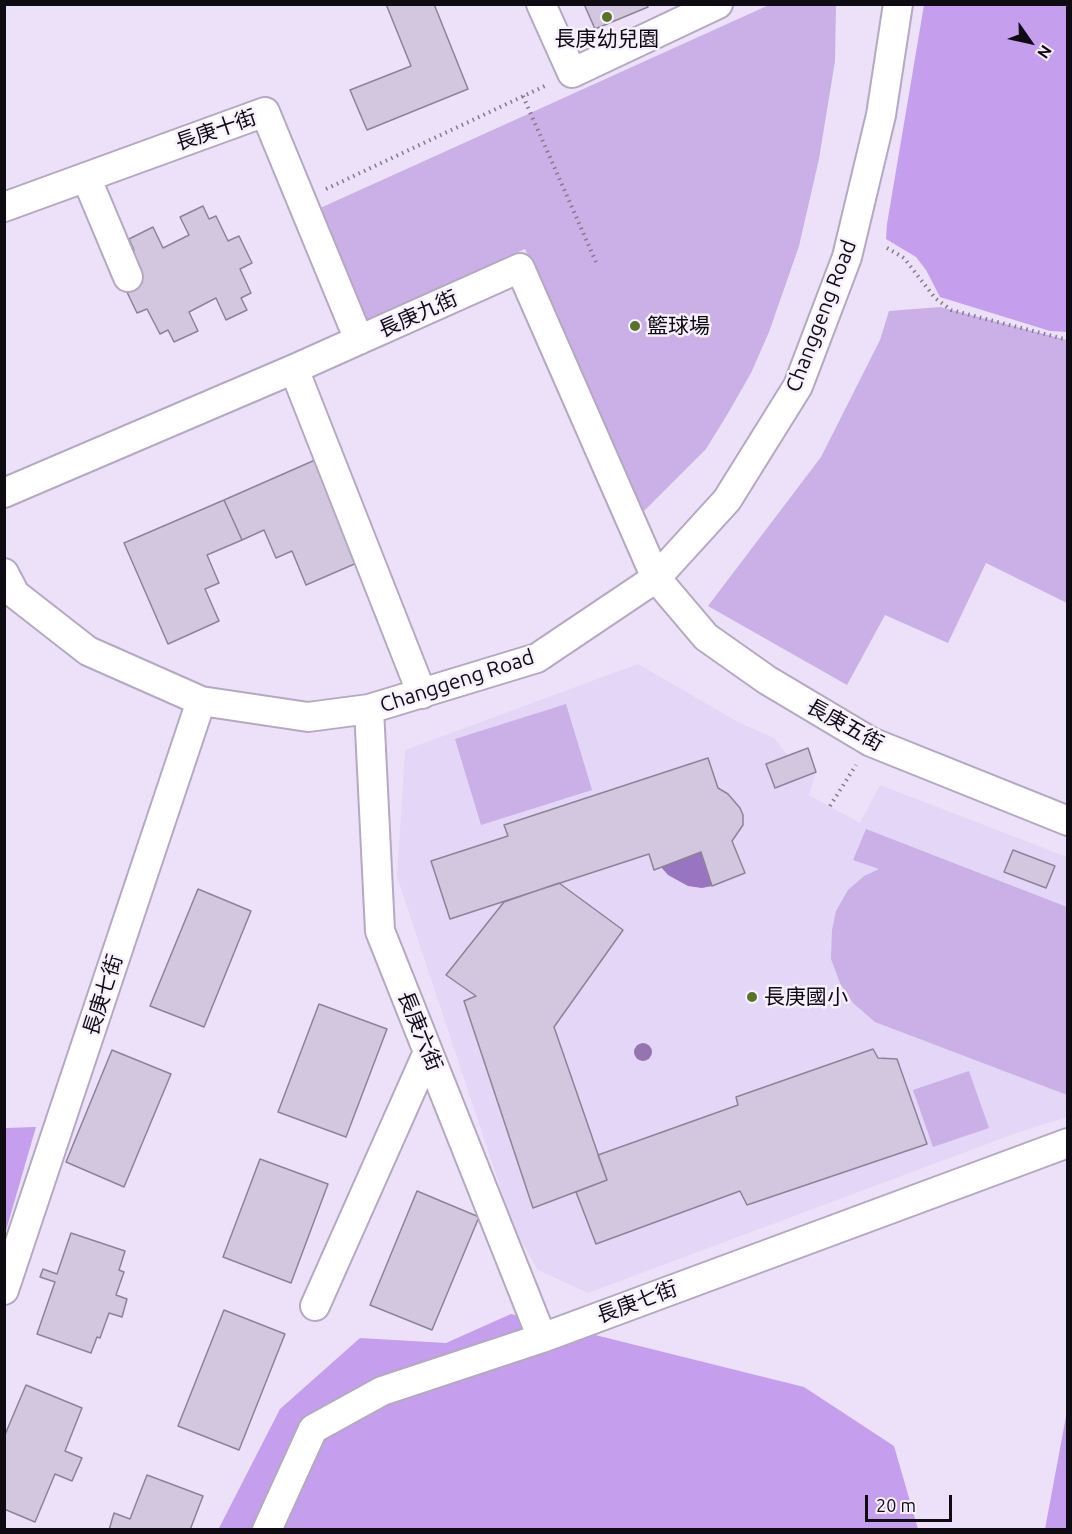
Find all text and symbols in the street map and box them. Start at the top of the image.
marker: 長庚幼兒園 [600,10,614,24]
north arrow [1000,12,1060,72]
place label: 長庚幼兒園 [555,26,659,52]
text: N [1034,42,1056,62]
street label: 長庚十街 [172,104,260,156]
street label: Changgeng Road [780,236,862,396]
street label: 長庚九街 [375,285,461,343]
place label: 籃球場 [647,313,710,339]
marker: 籃球場 [628,319,642,333]
street label: Changgeng Road [377,644,537,718]
street label: 長庚五街 [802,694,888,756]
street label: 長庚七街 [78,951,128,1039]
place label: 長庚國小 [764,984,848,1010]
street label: 長庚六街 [393,987,447,1075]
marker: 長庚國小 [745,990,759,1004]
street label: 長庚七街 [593,1276,681,1328]
scale bar [868,1483,955,1521]
text: 20 m [876,1495,916,1515]

